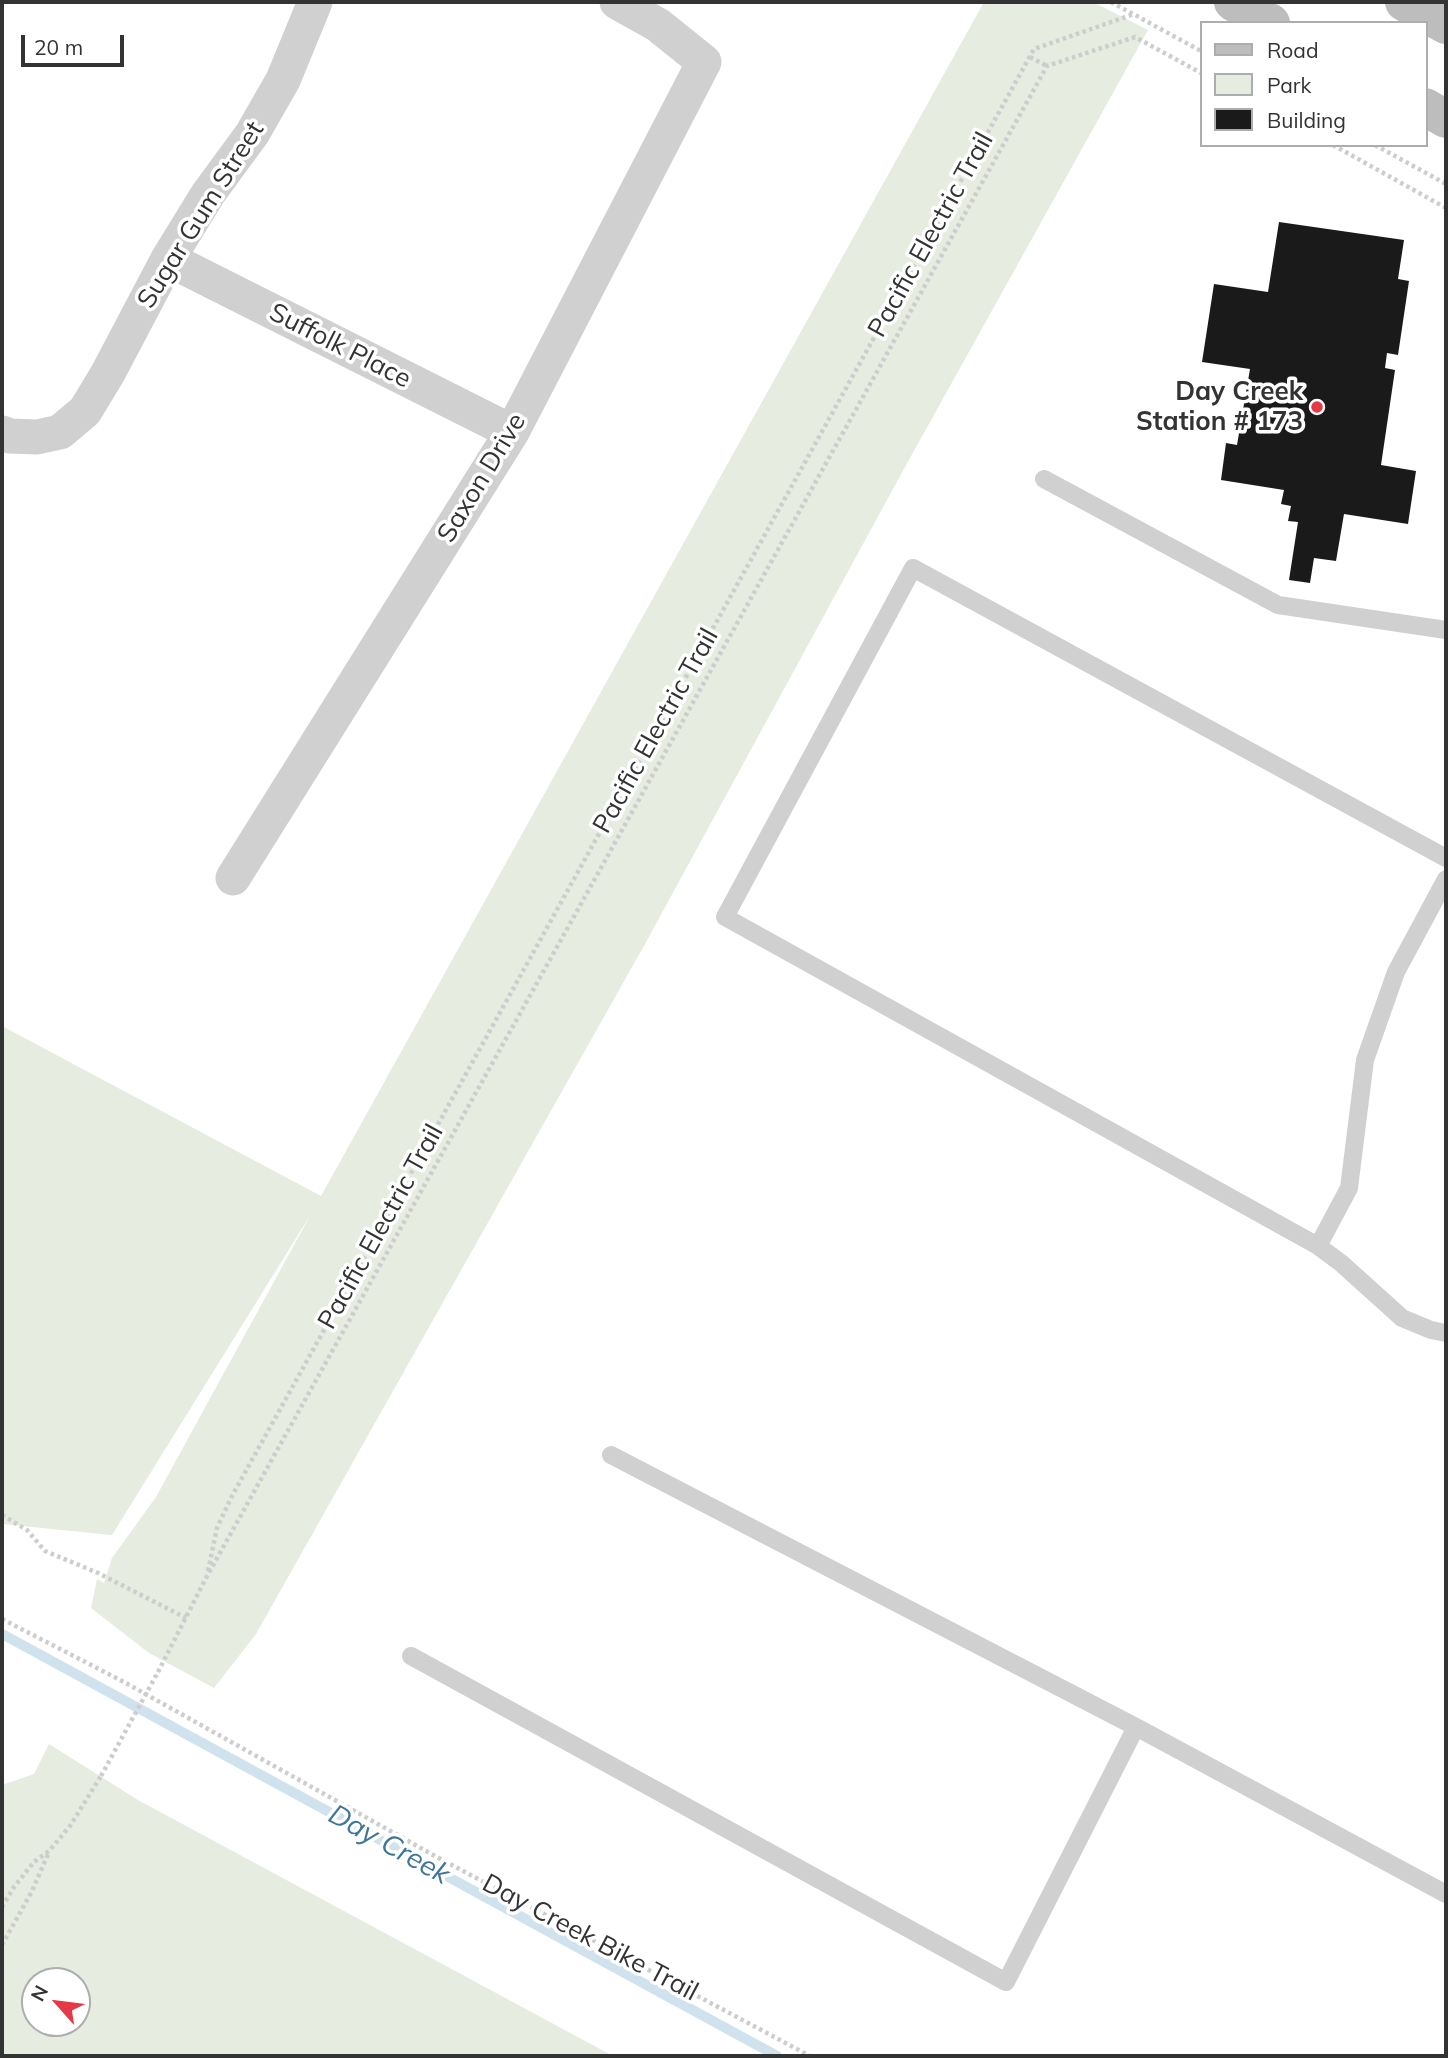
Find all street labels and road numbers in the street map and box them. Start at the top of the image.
street label: Sugar Gum Street [131,116,271,314]
street label: Pacific Electric Trail [862,127,1000,343]
street label: Suffolk Place [264,297,416,395]
street label: Saxon Drive [431,408,533,548]
street label: Pacific Electric Trail [587,623,725,839]
street label: Pacific Electric Trail [312,1119,450,1335]
street label: Day Creek Bike Trail [477,1868,703,2008]

